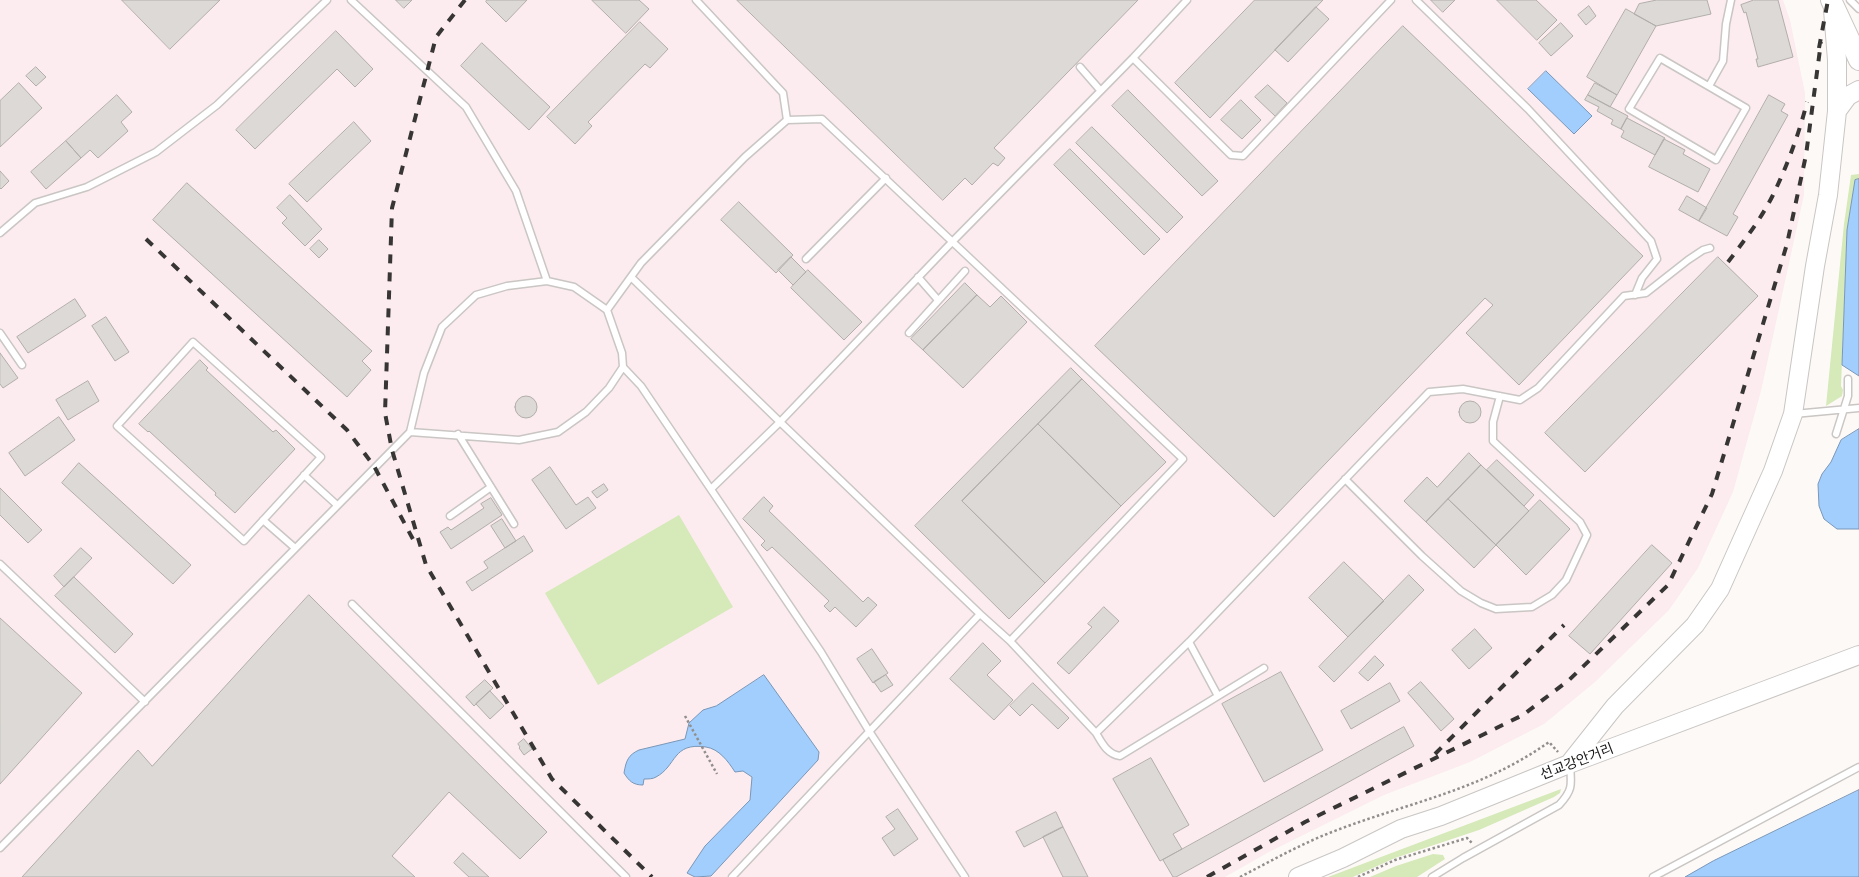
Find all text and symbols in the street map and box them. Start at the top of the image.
street label: 선교강안거리 [1538,740,1616,784]

